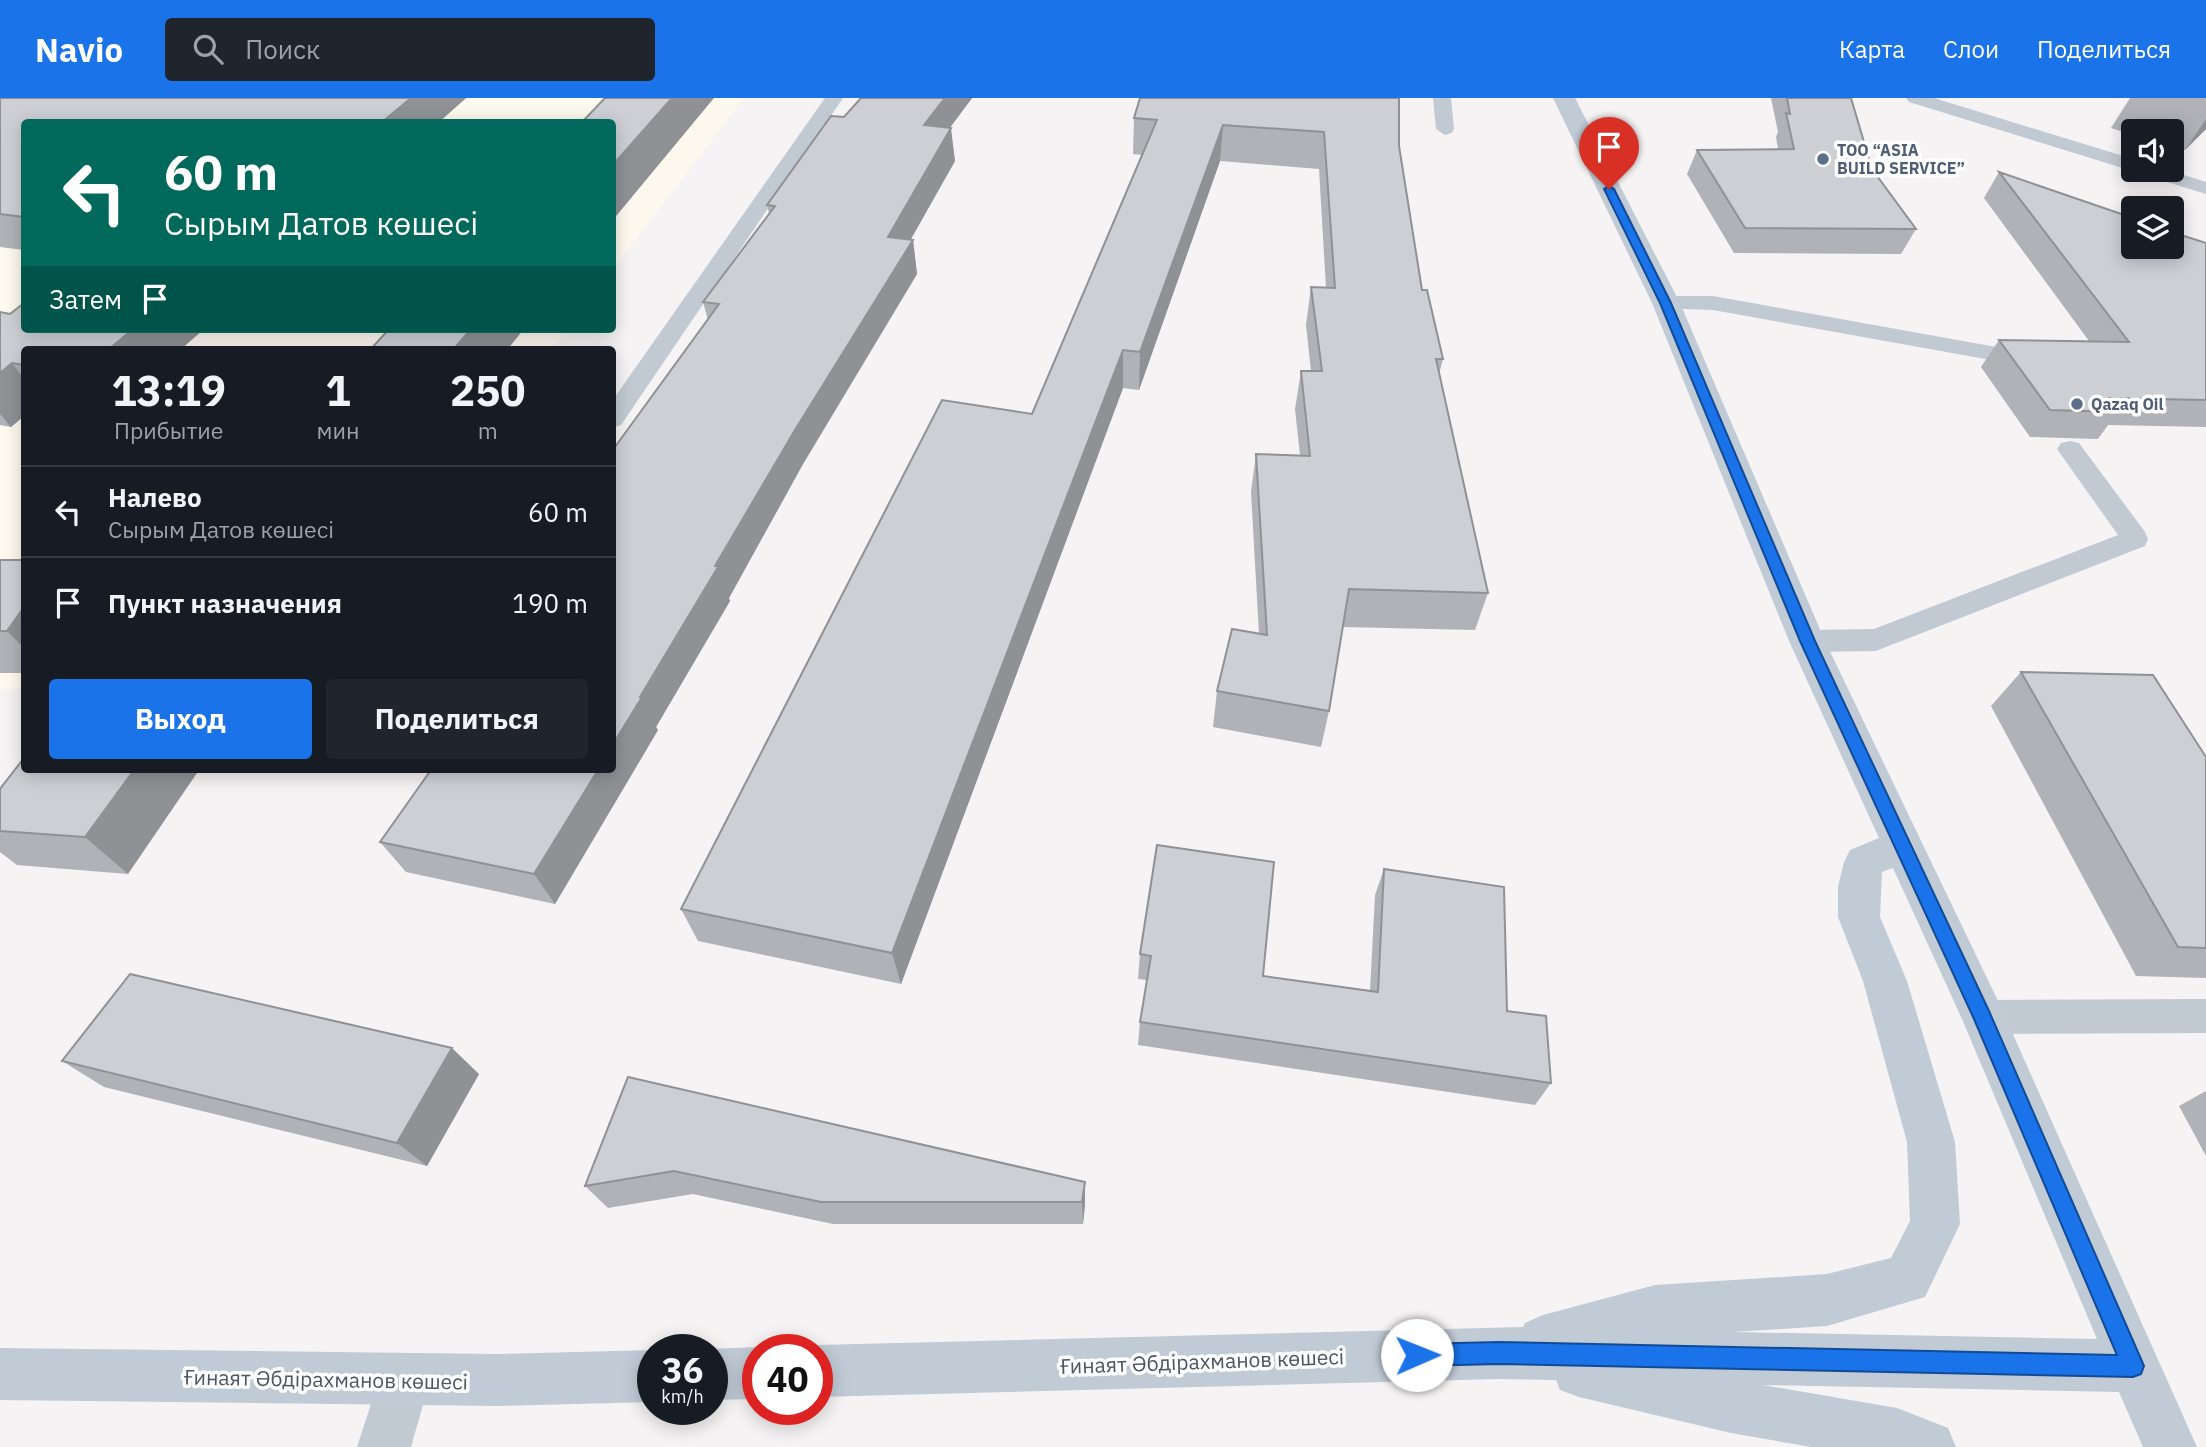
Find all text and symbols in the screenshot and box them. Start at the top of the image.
search box [165,18,655,81]
text: Navio [35,28,123,71]
icon: search [189,30,227,68]
text: Поиск [245,32,320,66]
text: Карта [1839,33,1905,65]
text: Слои [1943,33,1999,65]
text: Поделиться [2037,33,2171,65]
pin [1579,117,1639,189]
map controls [2121,119,2184,259]
button: sound [2121,119,2184,182]
icon: arrive [1590,128,1628,166]
text: 60 m [164,140,278,203]
place label: TOO “ASIA BUILD SERVICE” [1837,140,1965,178]
icon: left [49,147,140,238]
marker: TOO “ASIA BUILD SERVICE” [1815,151,1831,167]
button: layers [2121,196,2184,259]
text: Сырым Датов көшесі [164,202,478,244]
icon: arrive [136,280,174,318]
text: Затем [49,282,122,316]
text: 13:19 [111,363,226,418]
text: 1 [325,363,351,418]
text: 250 [450,363,526,418]
place label: Qazaq Oil [2091,394,2163,414]
marker: Qazaq Oil [2069,396,2085,412]
text: Прибытие [114,415,223,445]
text: мин [316,415,360,445]
text: m [478,415,498,445]
text: Налево [108,480,202,514]
icon: left [49,493,87,531]
text: 60 m [528,495,588,529]
text: Сырым Датов көшесі [108,514,334,544]
icon: arrive [49,584,87,622]
text: Пункт назначения [108,586,342,620]
text: 190 m [512,586,588,620]
button: Выход [49,679,312,759]
button: Поделиться [326,679,588,759]
position arrow [1380,1318,1454,1392]
speed limit sign: 40 [742,1334,833,1425]
street label: Ғинаят Әбдірахманов көшесі [1060,1342,1344,1380]
text: 36 [661,1347,704,1393]
street label: Ғинаят Әбдірахманов көшесі [184,1363,468,1395]
text: km/h [661,1385,704,1408]

